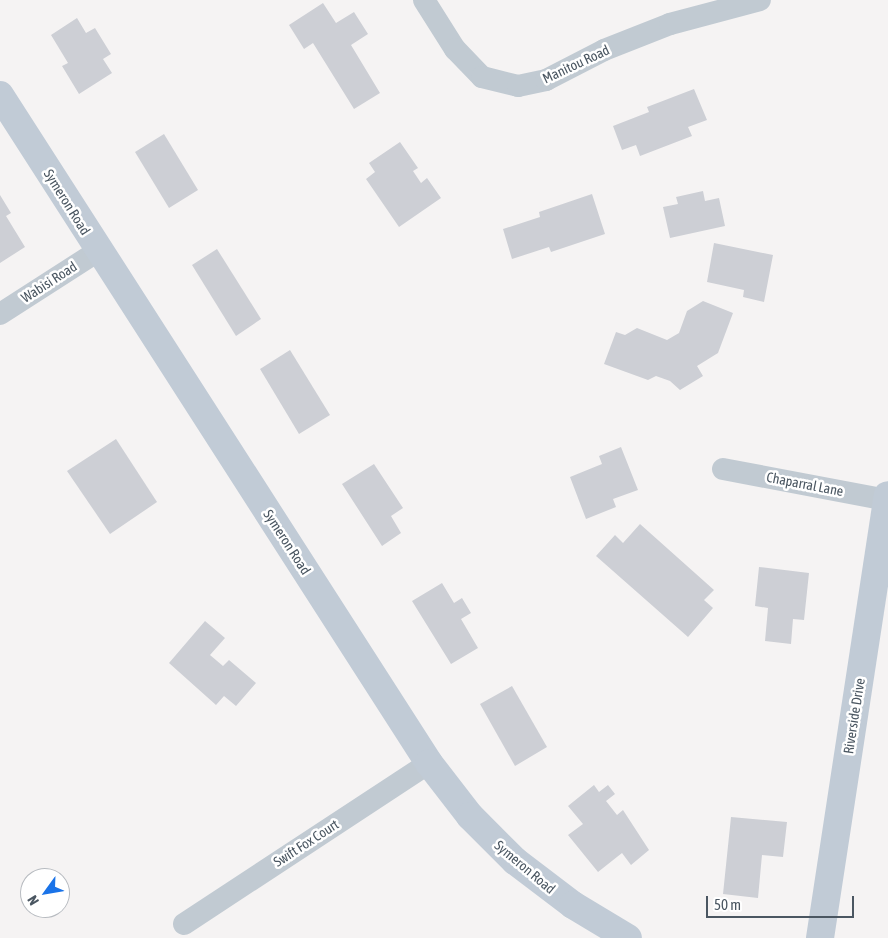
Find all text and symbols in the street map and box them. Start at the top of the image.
street label: Manitou Road [540,41,612,87]
street label: Symeron Road [40,166,94,238]
street label: Wabisi Road [18,258,80,306]
street label: Chaparral Lane [765,468,845,500]
street label: Symeron Road [260,506,314,578]
street label: Riverside Drive [840,677,868,755]
street label: Swift Fox Court [270,816,342,870]
street label: Symeron Road [491,837,559,897]
north arrow [20,868,70,918]
scale bar [708,886,856,918]
text: N [24,893,42,908]
text: 50 m [714,896,741,913]

